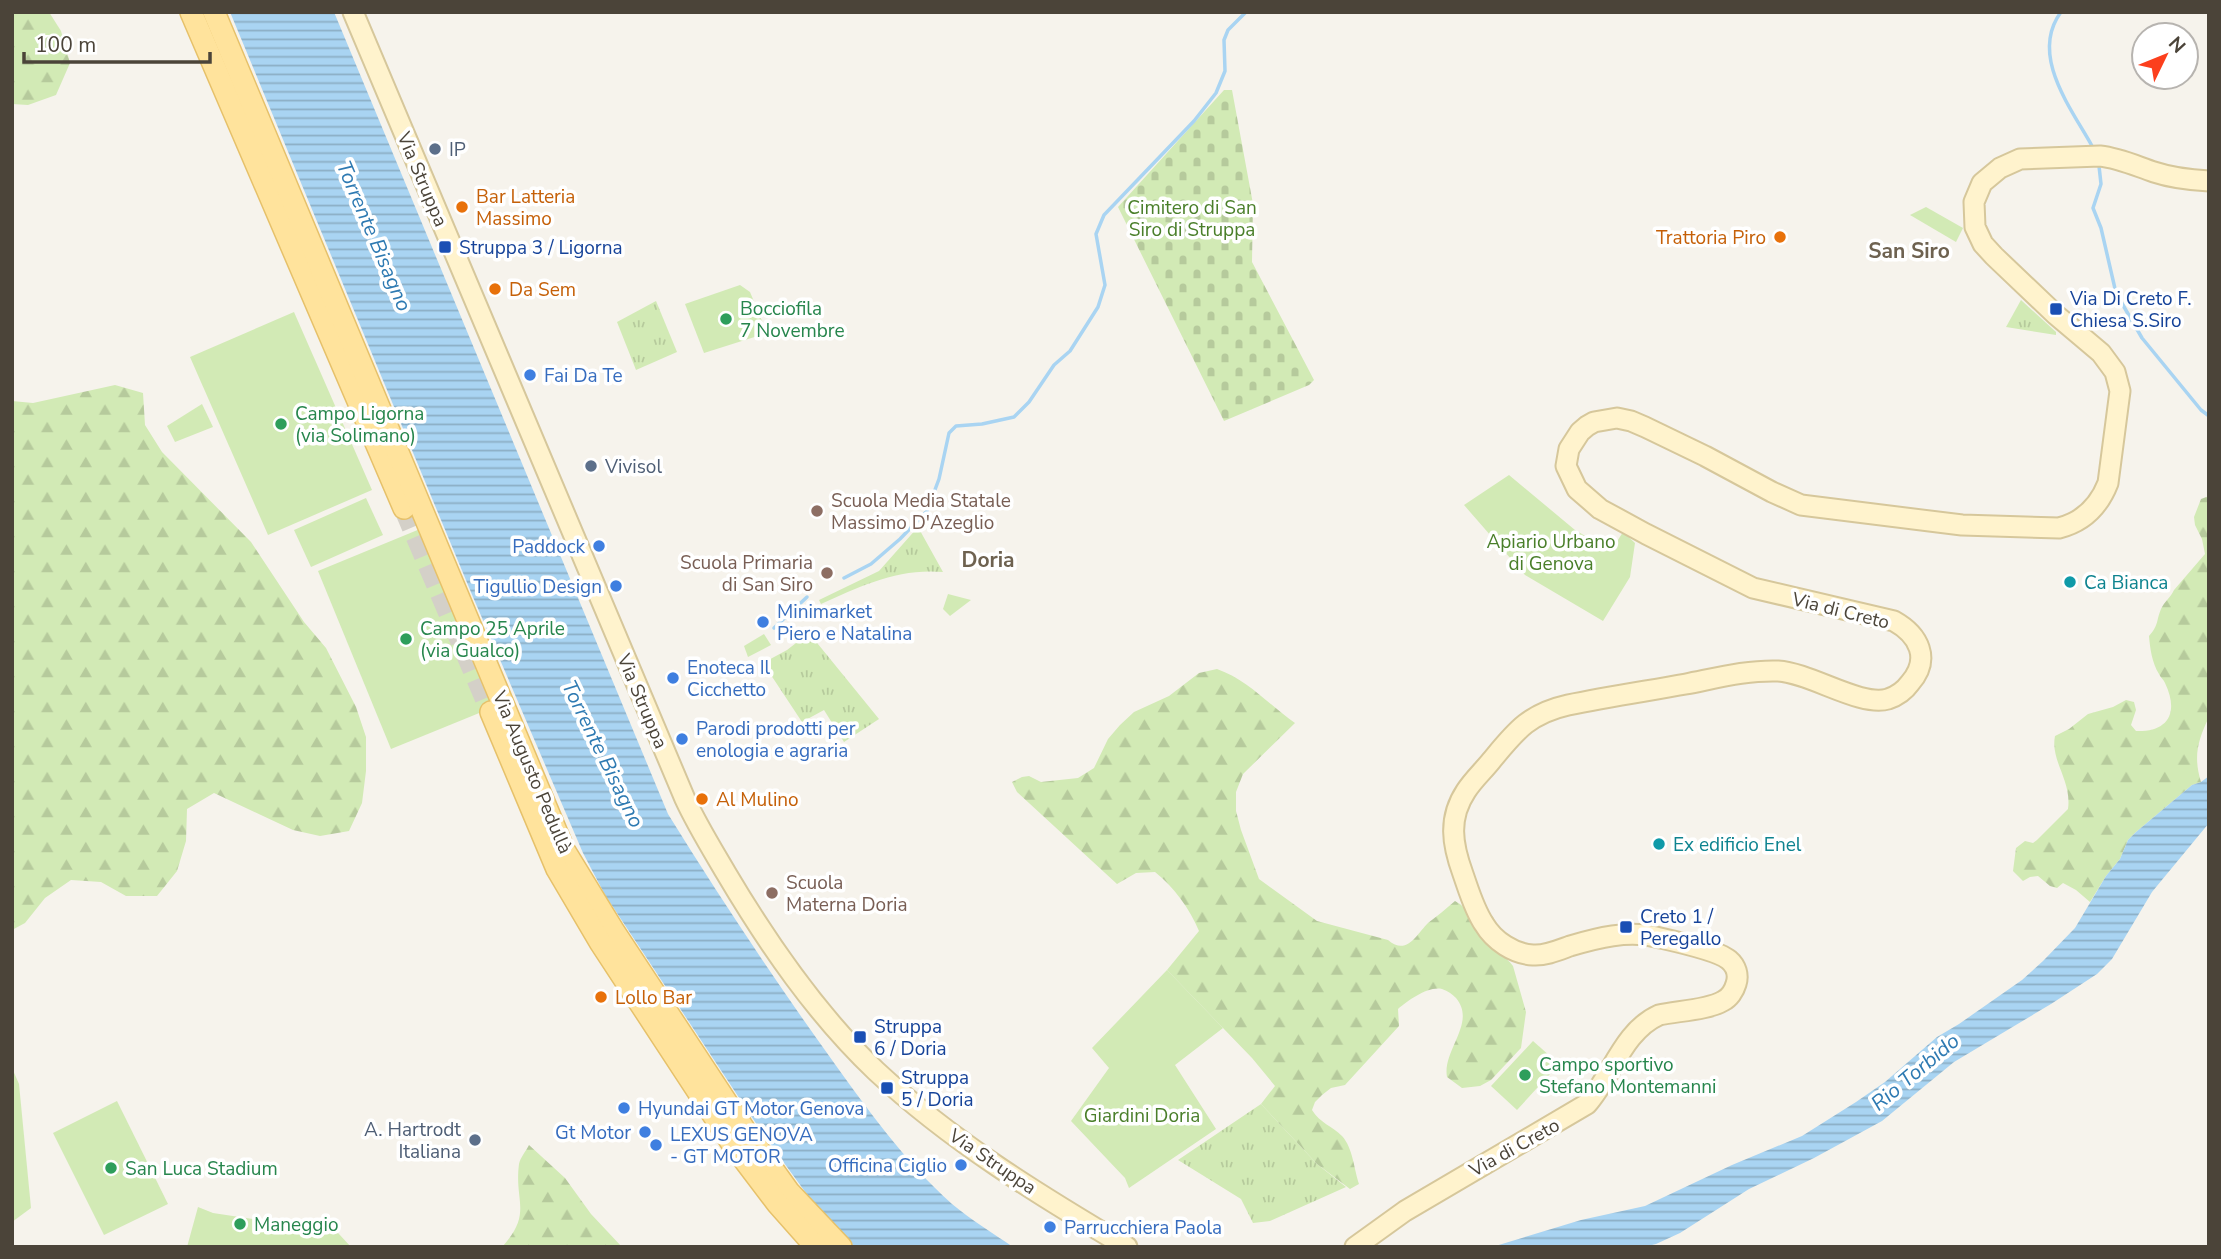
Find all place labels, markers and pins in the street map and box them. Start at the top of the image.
place label: IP [449,137,466,163]
marker: IP [427,141,443,157]
place label: Bar Latteria Massimo [476,184,575,232]
marker: Bar Latteria Massimo [454,199,470,215]
place label: Trattoria Piro [1656,225,1766,251]
marker: Trattoria Piro [1772,229,1788,245]
place label: Struppa 3 / Ligorna [459,235,623,261]
marker: Struppa 3 / Ligorna [437,239,453,255]
place label: Da Sem [509,277,576,303]
marker: Da Sem [487,281,503,297]
place label: Via Di Creto F. Chiesa S.Siro [2069,286,2192,334]
place label: Bocciofila 7 Novembre [740,296,845,344]
marker: Via Di Creto F. Chiesa S.Siro [2048,301,2064,317]
marker: Bocciofila 7 Novembre [718,311,734,327]
place label: Fai Da Te [544,363,623,389]
marker: Fai Da Te [522,367,538,383]
place label: Campo Ligorna (via Solimano) [295,401,424,449]
marker: Campo Ligorna (via Solimano) [273,416,289,432]
place label: Vivisol [604,454,662,480]
marker: Vivisol [583,458,599,474]
place label: Scuola Media Statale Massimo D'Azeglio [831,488,1011,536]
marker: Scuola Media Statale Massimo D'Azeglio [809,503,825,519]
place label: Paddock [512,534,585,560]
marker: Paddock [591,538,607,554]
place label: Scuola Primaria di San Siro [680,550,813,598]
marker: Scuola Primaria di San Siro [819,565,835,581]
place label: Ca Bianca [2084,570,2168,596]
place label: Tigullio Design [474,574,602,600]
marker: Ca Bianca [2062,574,2078,590]
marker: Tigullio Design [608,578,624,594]
place label: Minimarket Piero e Natalina [777,599,912,647]
marker: Minimarket Piero e Natalina [755,614,771,630]
place label: Campo 25 Aprile (via Gualco) [420,616,565,664]
marker: Campo 25 Aprile (via Gualco) [398,631,414,647]
place label: Enoteca Il Cicchetto [687,655,771,703]
marker: Enoteca Il Cicchetto [665,670,681,686]
place label: Parodi prodotti per enologia e agraria [696,716,856,764]
marker: Parodi prodotti per enologia e agraria [674,731,690,747]
place label: Al Mulino [716,787,799,813]
marker: Al Mulino [694,791,710,807]
place label: Ex edificio Enel [1673,832,1802,858]
marker: Ex edificio Enel [1651,836,1667,852]
place label: Scuola Materna Doria [786,870,907,918]
marker: Scuola Materna Doria [764,885,780,901]
place label: Creto 1 / Peregallo [1640,904,1721,952]
marker: Creto 1 / Peregallo [1618,919,1634,935]
place label: Lollo Bar [615,985,692,1011]
marker: Lollo Bar [593,989,609,1005]
place label: Struppa 6 / Doria [874,1014,947,1062]
marker: Struppa 6 / Doria [852,1029,868,1045]
place label: Campo sportivo Stefano Montemanni [1539,1052,1716,1100]
place label: Struppa 5 / Doria [901,1065,974,1113]
marker: Campo sportivo Stefano Montemanni [1517,1067,1533,1083]
marker: Struppa 5 / Doria [879,1080,895,1096]
place label: Hyundai GT Motor Genova [638,1096,864,1122]
marker: Hyundai GT Motor Genova [616,1100,632,1116]
place label: A. Hartrodt Italiana [364,1117,461,1165]
place label: Gt Motor [555,1120,631,1146]
place label: LEXUS GENOVA - GT MOTOR [670,1122,813,1170]
marker: Gt Motor [637,1124,653,1140]
marker: A. Hartrodt Italiana [467,1132,483,1148]
marker: LEXUS GENOVA - GT MOTOR [648,1137,664,1153]
place label: Officina Ciglio [828,1153,947,1179]
place label: San Luca Stadium [125,1156,278,1182]
marker: Officina Ciglio [953,1157,969,1173]
marker: San Luca Stadium [103,1160,119,1176]
place label: Maneggio [254,1212,338,1238]
place label: Parrucchiera Paola [1064,1215,1222,1241]
marker: Maneggio [232,1216,248,1232]
marker: Parrucchiera Paola [1042,1219,1058,1235]

